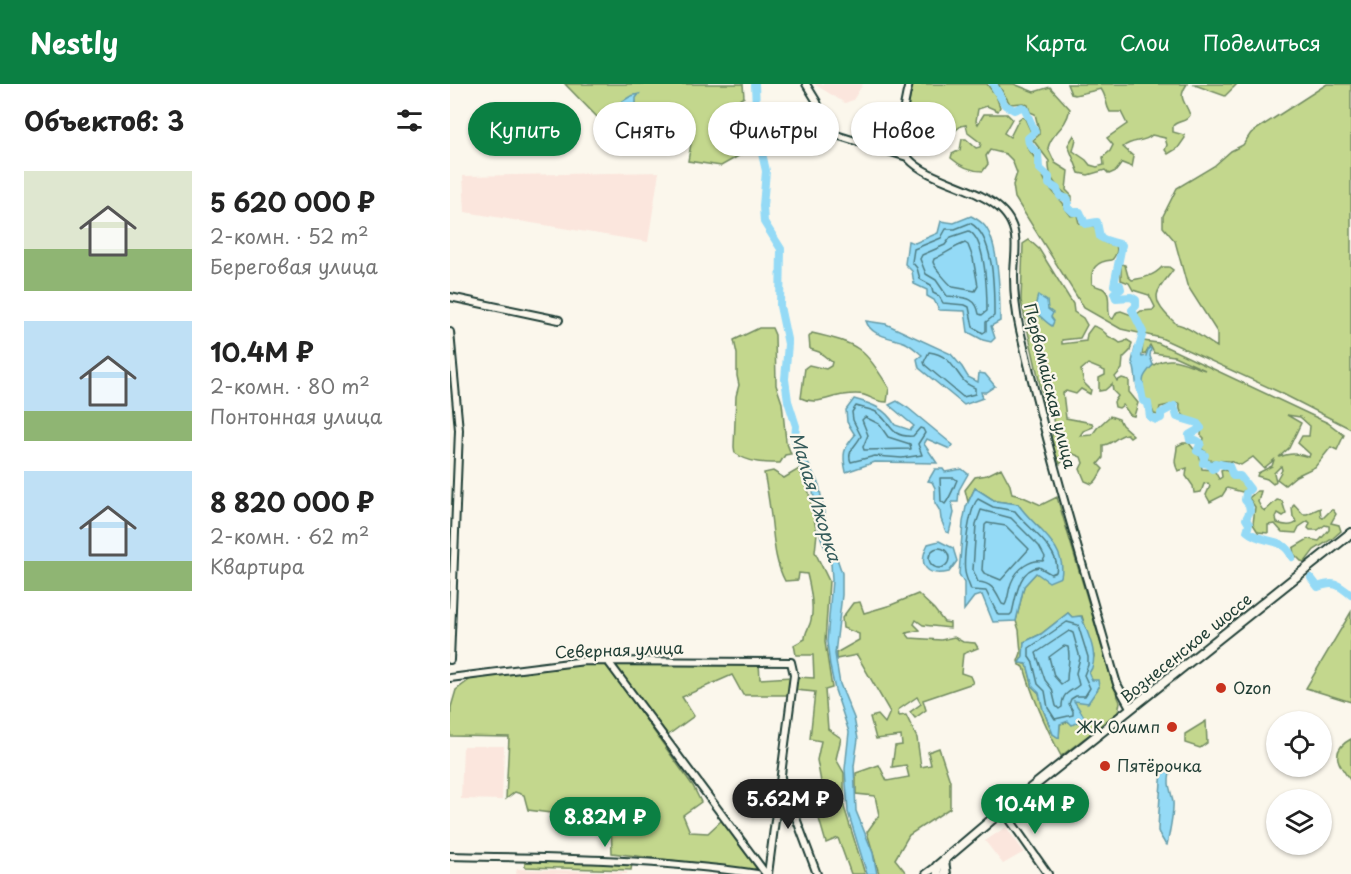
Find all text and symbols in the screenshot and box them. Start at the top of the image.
text: Nestly [30,21,118,64]
text: Карта [1025,26,1087,58]
text: Слои [1120,26,1170,58]
text: Поделиться [1203,26,1321,58]
text: Объектов: 3 [24,101,184,140]
chip: Купить [468,102,581,156]
chip: Снять [593,102,696,156]
chip: Фильтры [708,102,839,156]
chip: Новое [851,102,956,156]
icon: filters [393,104,426,137]
text: 5 620 000 ₽ [210,182,375,221]
icon: home [72,195,144,267]
text: 2-комн. · 52 m² [210,221,369,251]
text: Береговая улица [210,251,378,281]
street label: Первомайская улица [1019,301,1083,471]
text: 10.4M ₽ [210,332,314,371]
icon: home [72,345,144,417]
text: 2-комн. · 80 m² [210,371,370,401]
text: Понтонная улица [210,401,382,431]
water label: Малая Ижорка [784,428,849,566]
text: 8 820 000 ₽ [210,482,374,521]
icon: home [72,495,144,567]
text: 2-комн. · 62 m² [210,521,369,551]
text: Квартира [210,551,304,581]
street label: Вознесенское шоссе [1114,587,1256,708]
street label: Северная улица [554,635,684,663]
place label: Ozon [1233,675,1271,699]
marker: Ozon [1214,681,1228,695]
map controls [1266,711,1332,855]
button: locate [1266,711,1332,777]
place label: ЖК Олимп [1076,714,1160,738]
marker: ЖК Олимп [1165,720,1179,734]
place label: Пятёрочка [1117,753,1202,777]
marker: Пятёрочка [1098,759,1112,773]
pin: 5.62M ₽ [733,779,843,830]
text: 5.62M ₽ [746,783,830,813]
pin: 10.4M ₽ [980,784,1090,835]
text: 10.4M ₽ [995,788,1075,818]
button: layers [1266,789,1332,855]
pin: 8.82M ₽ [550,797,660,848]
text: 8.82M ₽ [564,801,646,831]

